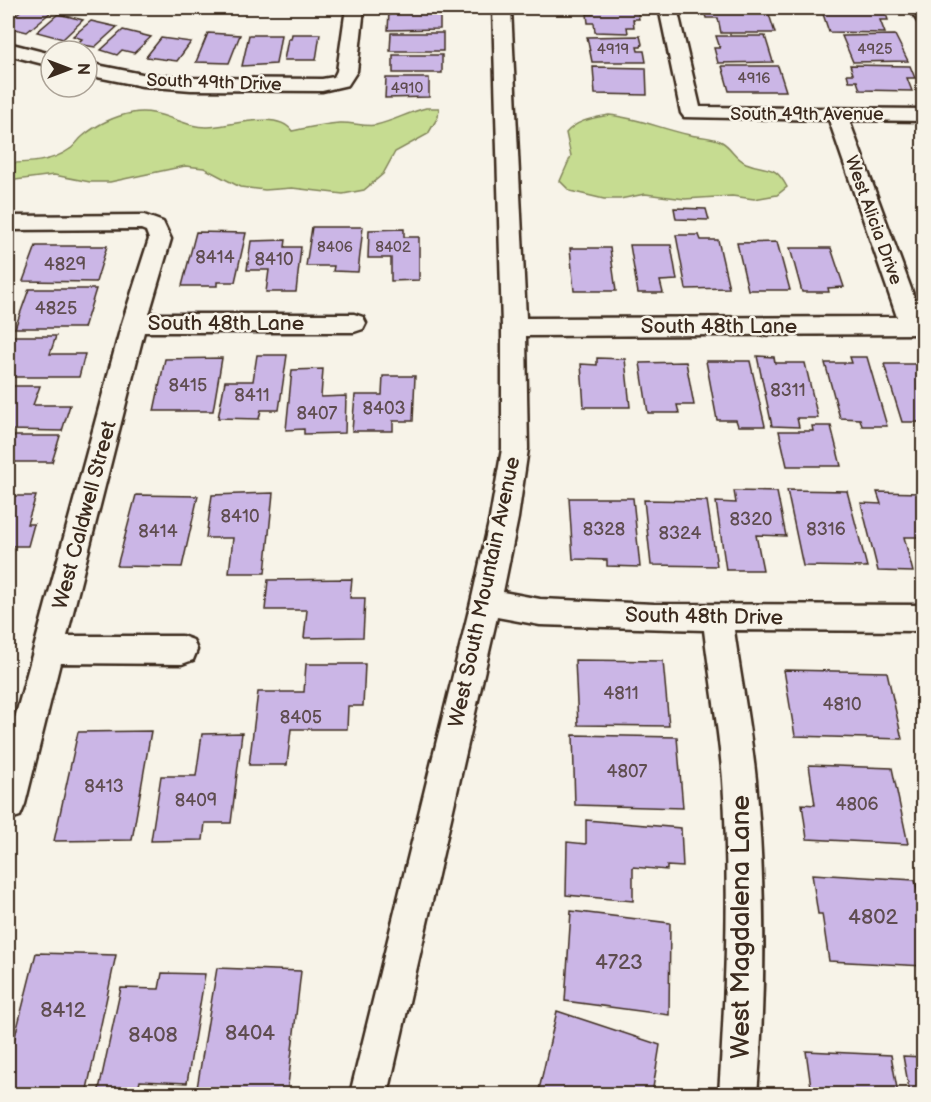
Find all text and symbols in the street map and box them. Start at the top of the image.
north arrow [39,39,99,99]
house number: 4919 [597,40,629,59]
house number: 4925 [857,40,893,59]
text: N [73,63,92,75]
house number: 4916 [738,69,770,88]
street label: South 49th Drive [146,70,282,95]
house number: 4910 [391,79,423,98]
street label: South 49th Avenue [730,104,884,125]
street label: West Alicia Drive [840,153,907,288]
house number: 8406 [317,238,353,257]
house number: 8402 [375,238,411,257]
house number: 8414 [195,247,235,268]
house number: 8410 [254,249,294,270]
house number: 4829 [44,254,86,275]
house number: 4825 [35,298,77,319]
street label: South 48th Lane [148,311,304,336]
street label: South 48th Lane [641,314,797,339]
house number: 8415 [169,375,207,396]
house number: 8311 [770,380,806,401]
house number: 8411 [234,385,270,406]
house number: 8403 [362,398,406,419]
house number: 8407 [297,403,338,424]
street label: West Caldwell Street [47,418,122,612]
street label: West South Mountain Avenue [444,454,525,730]
house number: 8410 [220,506,260,527]
house number: 8320 [730,509,772,530]
house number: 8328 [583,519,625,540]
house number: 8316 [806,519,846,540]
house number: 8414 [138,521,178,542]
house number: 8324 [659,523,701,544]
street label: South 48th Drive [625,603,783,630]
house number: 4811 [603,683,639,704]
house number: 4810 [822,694,862,715]
house number: 8405 [280,707,322,728]
house number: 4807 [607,761,648,782]
house number: 8413 [84,776,124,797]
house number: 8409 [175,790,217,811]
house number: 4806 [835,794,879,815]
street label: West Magdalena Lane [726,795,757,1059]
house number: 4802 [848,905,899,930]
house number: 4723 [595,950,643,975]
house number: 8412 [40,998,86,1023]
house number: 8404 [225,1021,275,1046]
house number: 8408 [128,1023,178,1048]

